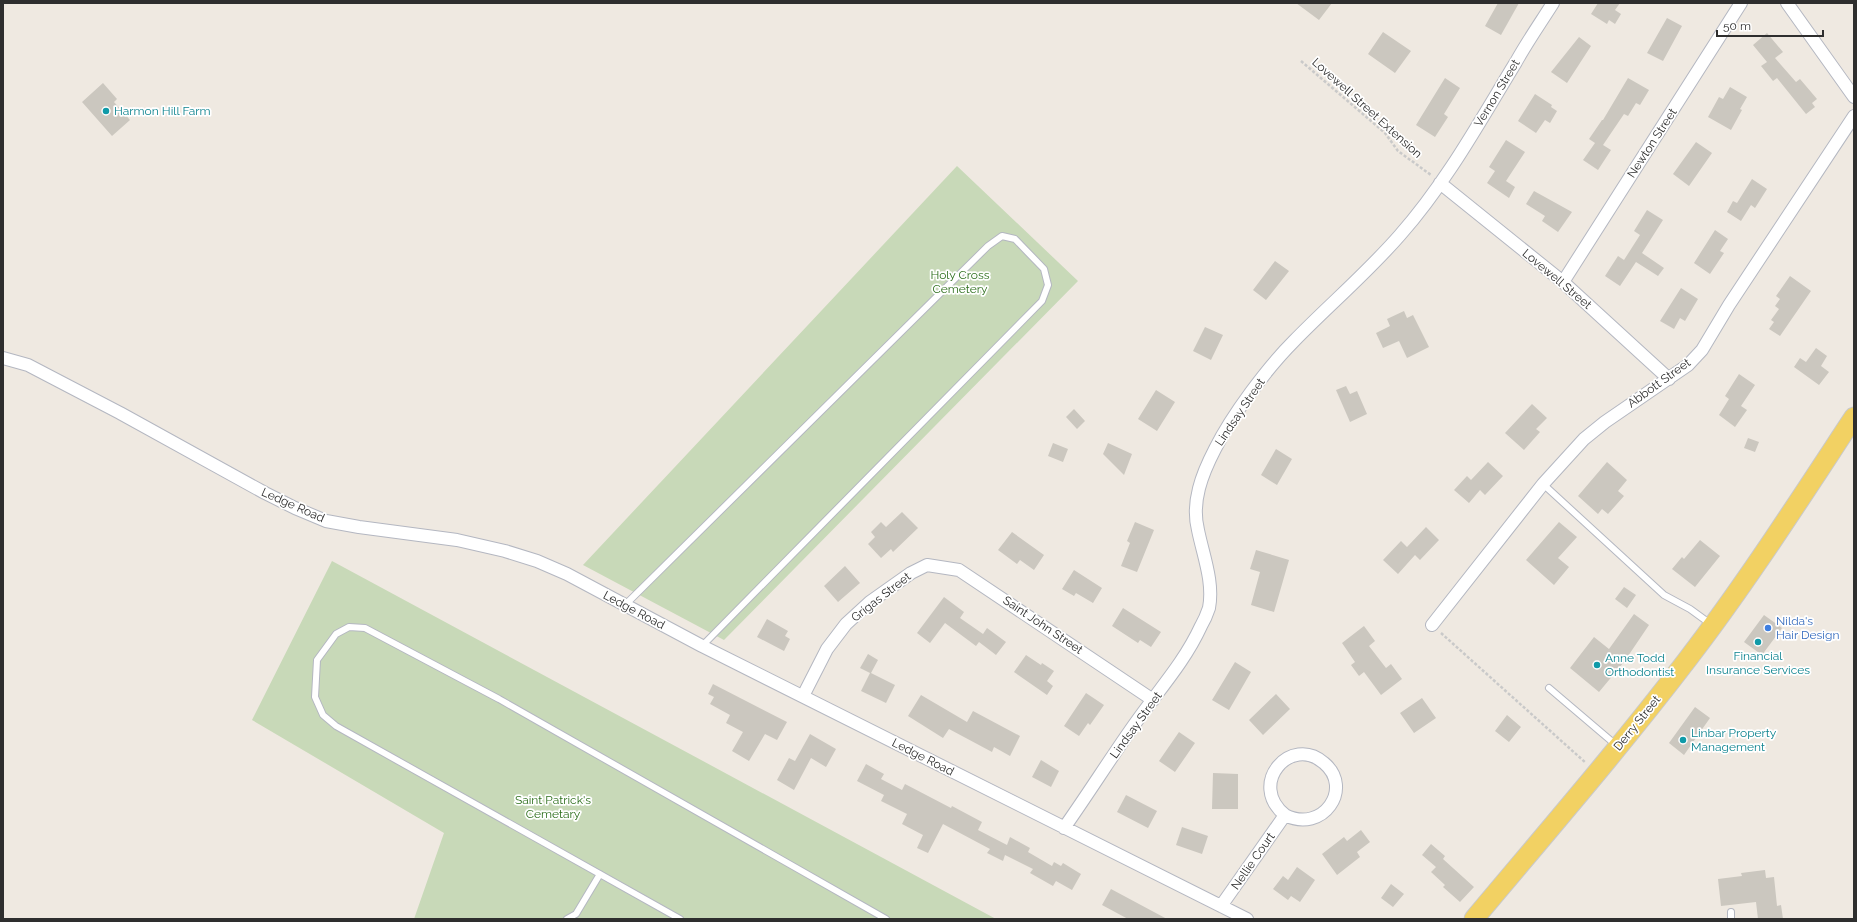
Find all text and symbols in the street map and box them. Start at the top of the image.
scale bar [1717,12,1823,38]
text: 50 m [1723,19,1751,33]
street label: Lovewell Street Extension [1309,55,1425,161]
street label: Vernon Street [1471,57,1523,129]
place label: Harmon Hill Farm [114,104,211,118]
marker: Harmon Hill Farm [101,106,111,116]
street label: Newton Street [1624,106,1680,180]
street label: Lovewell Street [1520,246,1594,312]
park label: Holy Cross Cemetery [930,268,990,296]
street label: Abbott Street [1625,355,1693,411]
street label: Lindsay Street [1212,375,1268,449]
street label: Ledge Road [259,485,327,525]
street label: Grigas Street [849,569,913,625]
street label: Ledge Road [601,588,667,632]
street label: Saint John Street [1000,593,1086,657]
place label: Nilda's Hair Design [1776,614,1839,642]
marker: Nilda's Hair Design [1763,623,1773,633]
marker: Financial Insurance Services [1753,637,1763,647]
place label: Financial Insurance Services [1706,649,1810,677]
place label: Anne Todd Orthodontist [1605,651,1674,679]
marker: Anne Todd Orthodontist [1592,660,1602,670]
street label: Lindsay Street [1107,689,1165,761]
street label: Derry Street [1611,693,1663,753]
place label: Linbar Property Management [1691,726,1777,754]
street label: Ledge Road [890,735,956,779]
marker: Linbar Property Management [1678,735,1688,745]
park label: Saint Patrick's Cemetary [515,793,591,821]
street label: Nellie Court [1228,830,1278,892]

